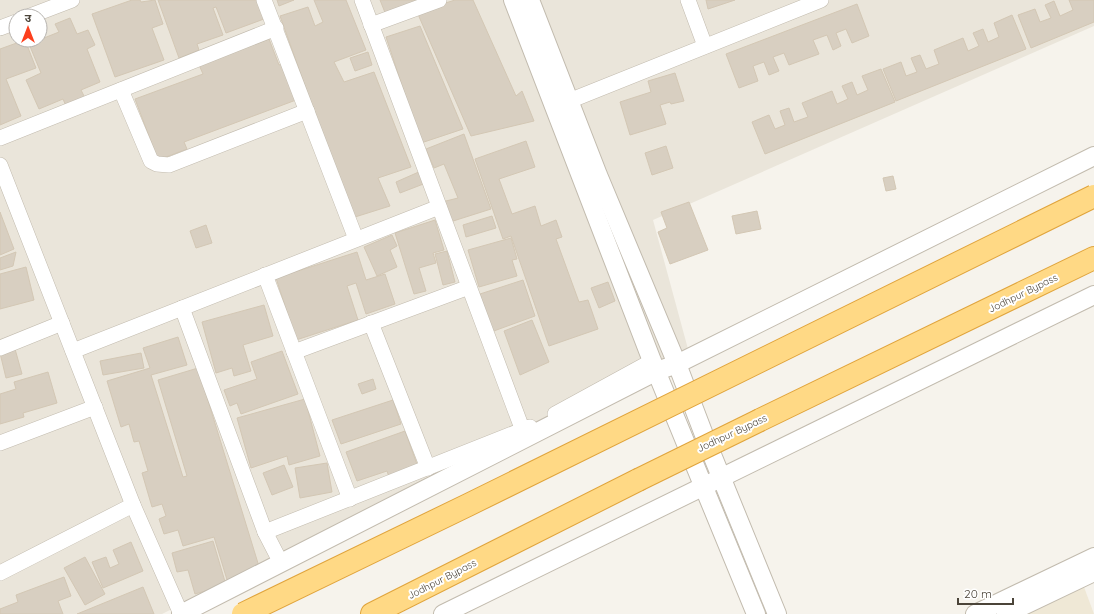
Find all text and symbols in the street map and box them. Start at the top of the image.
north arrow [8,8,48,48]
text: उ [25,11,32,25]
street label: Jodhpur Bypass [986,270,1060,315]
street label: Jodhpur Bypass [695,411,769,455]
street label: Jodhpur Bypass [405,556,479,602]
scale bar [958,580,1013,606]
text: 20 m [964,586,992,601]

